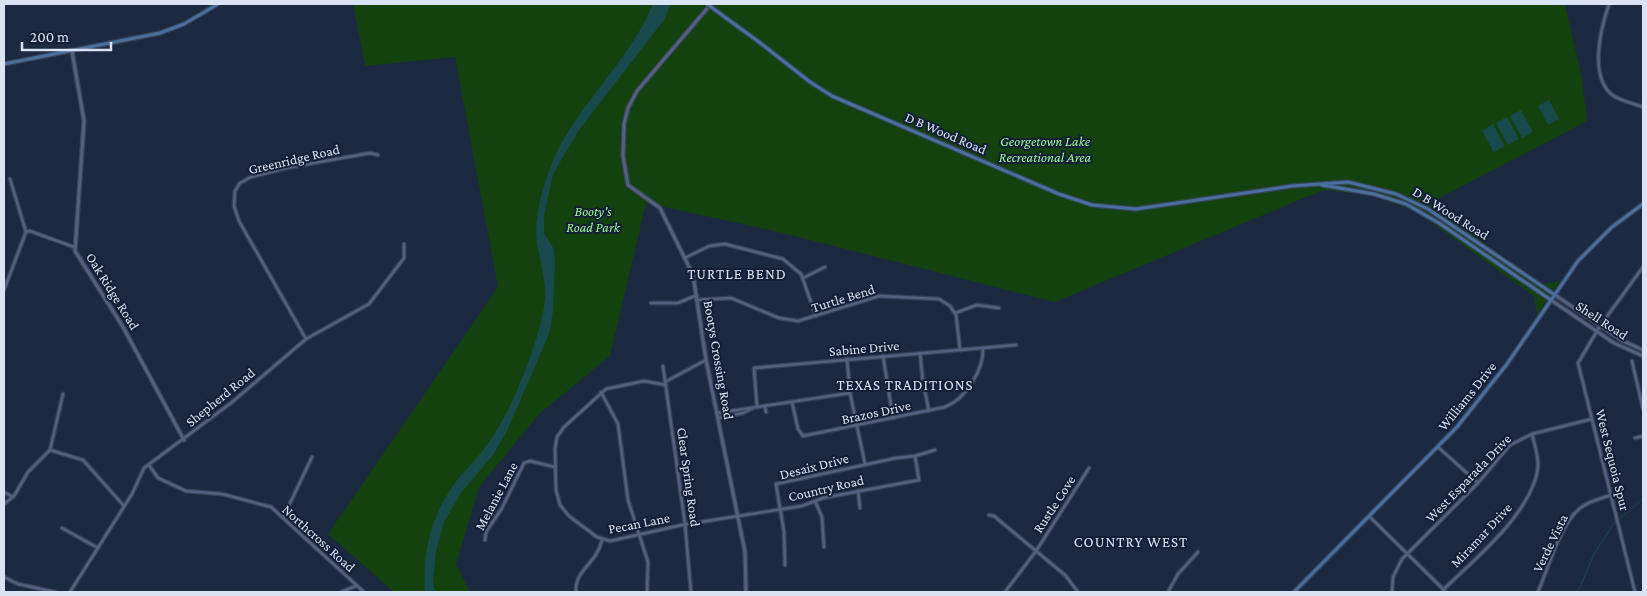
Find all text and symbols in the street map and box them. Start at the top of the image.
scale bar [22,20,111,52]
text: 200 m [30,29,69,45]
street label: D B Wood Road [903,109,990,158]
park label: Georgetown Lake Recreational Area [999,133,1092,165]
street label: Greenridge Road [247,141,342,177]
street label: D B Wood Road [1410,183,1493,243]
park label: Booty's Road Park [566,203,621,235]
street label: Oak Ridge Road [83,250,143,333]
district label: TURTLE BEND [687,266,787,282]
street label: Turtle Bend [809,281,877,315]
street label: Shell Road [1573,297,1631,343]
street label: Bootys Crossing Road [701,299,737,421]
street label: Sabine Drive [828,337,900,359]
street label: Williams Drive [1434,358,1500,434]
street label: Shepherd Road [182,364,258,430]
district label: TEXAS TRADITIONS [836,377,974,393]
street label: Brazos Drive [840,397,912,427]
street label: West Sequoia Spur [1593,407,1633,513]
street label: Clear Spring Road [674,426,704,528]
street label: West Esparada Drive [1422,431,1514,525]
street label: Desaix Drive [778,450,850,482]
street label: Melanie Lane [471,459,521,533]
street label: Country Road [787,471,866,504]
street label: Rustle Cove [1030,472,1078,536]
street label: Miramar Drive [1447,499,1515,571]
street label: Northcross Road [279,501,359,575]
street label: Pecan Lane [607,509,671,537]
street label: Verde Vista [1529,511,1571,575]
district label: COUNTRY WEST [1074,534,1188,550]

